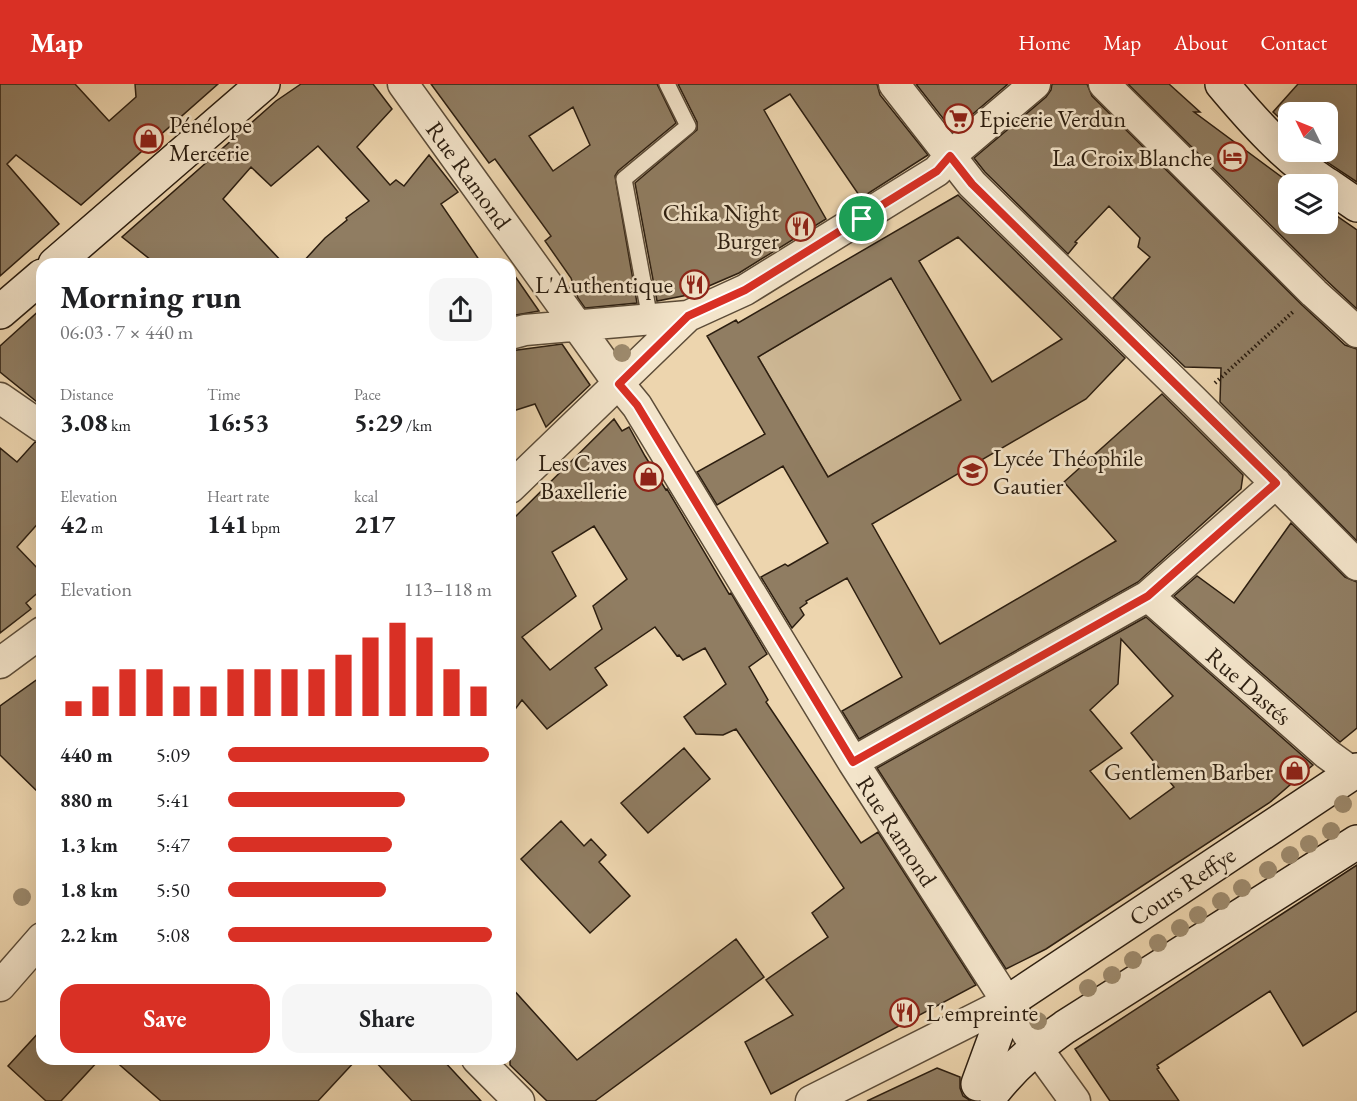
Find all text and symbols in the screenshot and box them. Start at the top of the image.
text: Map [30,24,83,60]
text: Home [1018,29,1070,56]
text: Map [1103,29,1141,56]
text: About [1174,29,1227,56]
text: Contact [1260,29,1327,56]
supermarket icon: Epicerie Verdun [942,102,974,134]
north arrow [1278,102,1338,162]
map controls [1278,102,1338,234]
place label: Epicerie Verdun [979,103,1126,134]
place label: Pénélope Mercerie [169,109,252,168]
street label: Rue Ramond [419,115,519,236]
shop icon: Pénélope Mercerie [132,122,164,154]
hotel icon: La Croix Blanche [1217,141,1249,173]
place label: La Croix Blanche [1052,142,1212,173]
button: layers [1278,174,1338,234]
pin [836,193,887,244]
place label: Chika Night Burger [663,197,779,256]
icon: arrive [845,202,878,235]
restaurant icon: Chika Night Burger [784,210,816,242]
restaurant icon: L'Authentique [678,268,710,300]
place label: L'Authentique [535,269,673,300]
text: Morning run [60,275,242,318]
button: share [429,278,492,341]
text: 06:03 · 7 × 440 m [60,319,193,345]
text: Distance [60,384,113,405]
text: Time [207,384,240,405]
text: Pace [354,384,381,405]
text: 3.08 [60,405,108,439]
text: 16:53 [207,405,269,439]
text: 5:29 [354,405,403,439]
text: km [108,415,131,436]
text: /km [403,415,432,436]
place label: Lycée Théophile Gautier [993,442,1143,501]
place label: Les Caves Baxellerie [538,447,627,506]
school or university icon: Lycée Théophile Gautier [956,455,988,487]
shop icon: Les Caves Baxellerie [632,460,664,492]
text: Elevation [60,486,118,507]
text: Heart rate [207,486,269,507]
text: kcal [354,486,378,507]
text: 42 [60,507,88,541]
text: 141 [207,507,248,541]
text: 217 [354,507,395,541]
text: m [88,517,103,538]
text: bpm [248,517,280,538]
text: Elevation [60,576,132,602]
text: 113–118 m [404,576,492,602]
street label: Rue Dastés [1200,640,1298,732]
text: 440 m [60,742,113,768]
text: 5:09 [156,742,190,768]
shop icon: Gentlemen Barber [1278,755,1310,787]
place label: Gentlemen Barber [1104,756,1273,787]
street label: Rue Ramond [850,770,945,893]
text: 880 m [60,787,113,813]
text: 5:41 [156,787,190,813]
text: 1.3 km [60,832,118,858]
text: 5:47 [156,832,190,858]
street label: Cours Reffye [1123,839,1241,933]
text: 1.8 km [60,877,118,903]
text: 5:50 [156,877,190,903]
text: 2.2 km [60,922,118,948]
text: 5:08 [156,922,190,948]
button: Save [60,984,270,1053]
button: Share [282,984,492,1053]
restaurant icon: L'empreinte [889,996,921,1028]
place label: L'empreinte [926,997,1038,1028]

